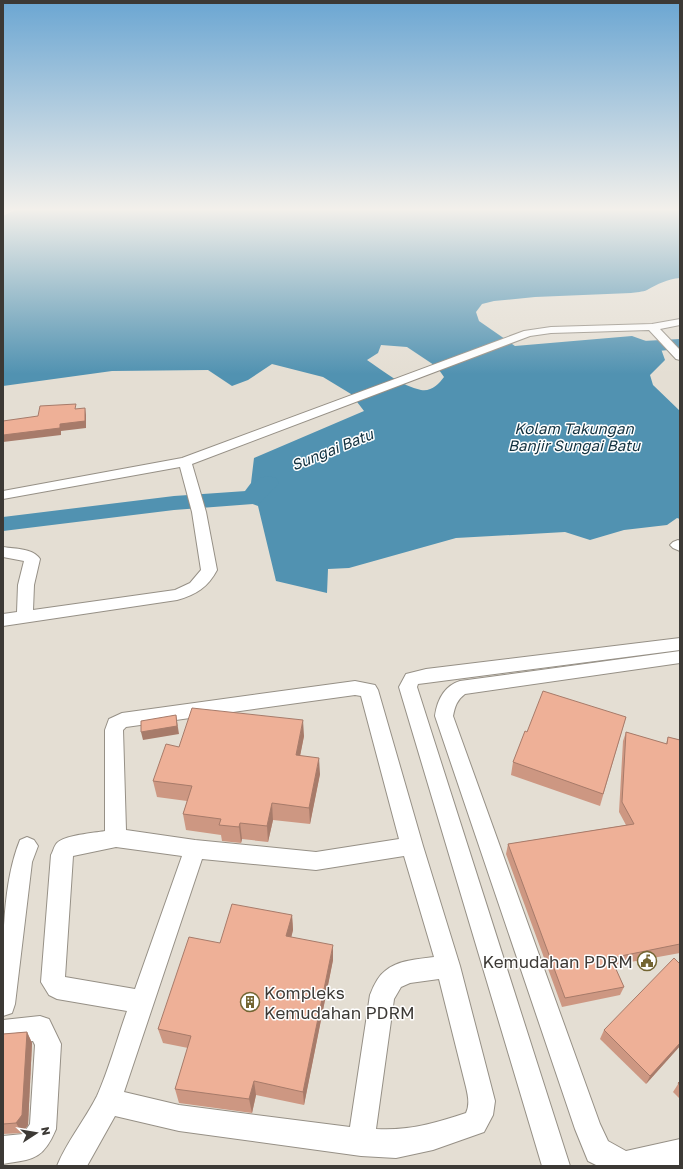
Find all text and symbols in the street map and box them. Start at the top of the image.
water label: Kolam Takungan Banjir Sungai Batu [508,419,641,455]
water label: Sungai Batu [288,424,377,475]
public building icon: Kemudahan PDRM [636,950,658,972]
place label: Kemudahan PDRM [482,951,633,972]
place label: Kompleks Kemudahan PDRM [264,982,415,1023]
building icon: Kompleks Kemudahan PDRM [239,991,261,1013]
north arrow [16,1113,56,1153]
text: N [39,1125,53,1136]

